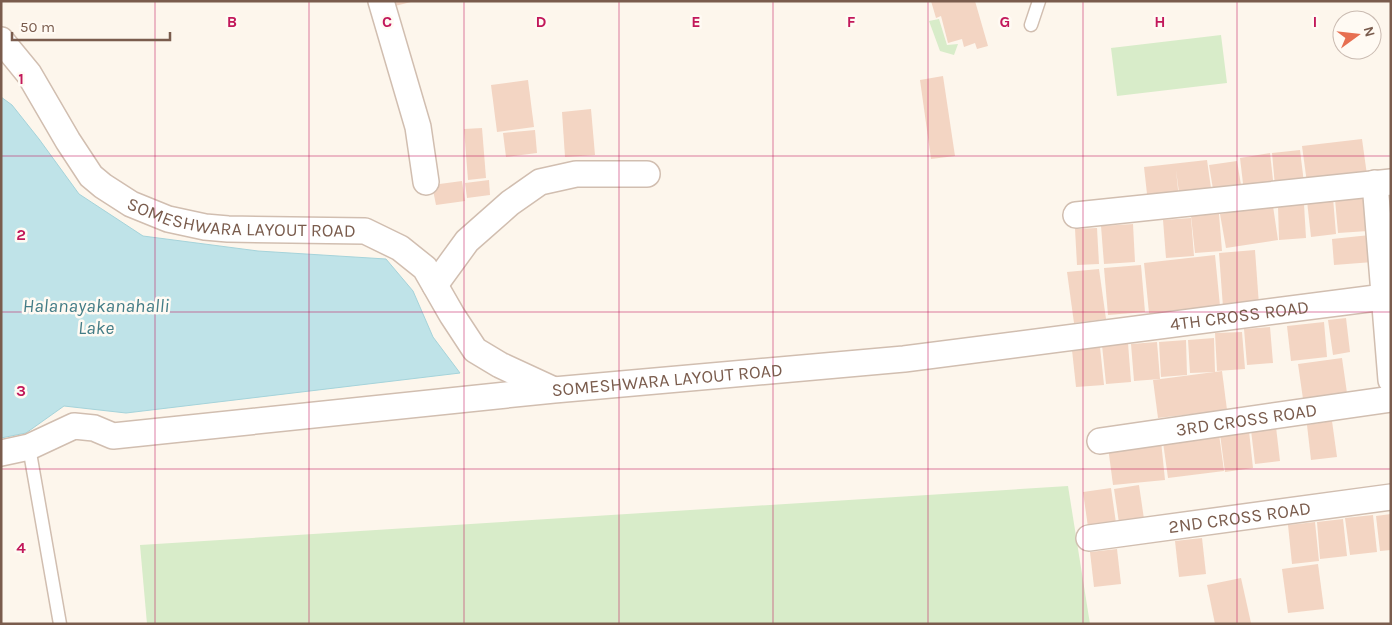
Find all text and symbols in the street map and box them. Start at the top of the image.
scale bar [12,10,170,42]
north arrow [1332,10,1382,60]
text: B [227,12,237,31]
text: C [382,12,392,31]
text: D [536,12,547,31]
text: E [691,12,701,31]
text: F [847,12,856,31]
text: G [1000,12,1010,31]
text: H [1154,12,1166,31]
text: I [1313,12,1317,31]
text: 50 m [20,18,55,36]
text: N [1360,25,1379,39]
text: 1 [18,69,24,88]
street label: SOMESHWARA LAYOUT ROAD [124,193,356,242]
text: 2 [16,225,26,244]
water label: Halanayakanahalli Lake [23,295,169,339]
street label: 4TH CROSS ROAD [1169,296,1310,336]
street label: SOMESHWARA LAYOUT ROAD [551,359,784,401]
text: 3 [16,381,26,400]
street label: 3RD CROSS ROAD [1174,399,1319,441]
street label: 2ND CROSS ROAD [1167,497,1312,538]
text: 4 [16,538,26,557]

